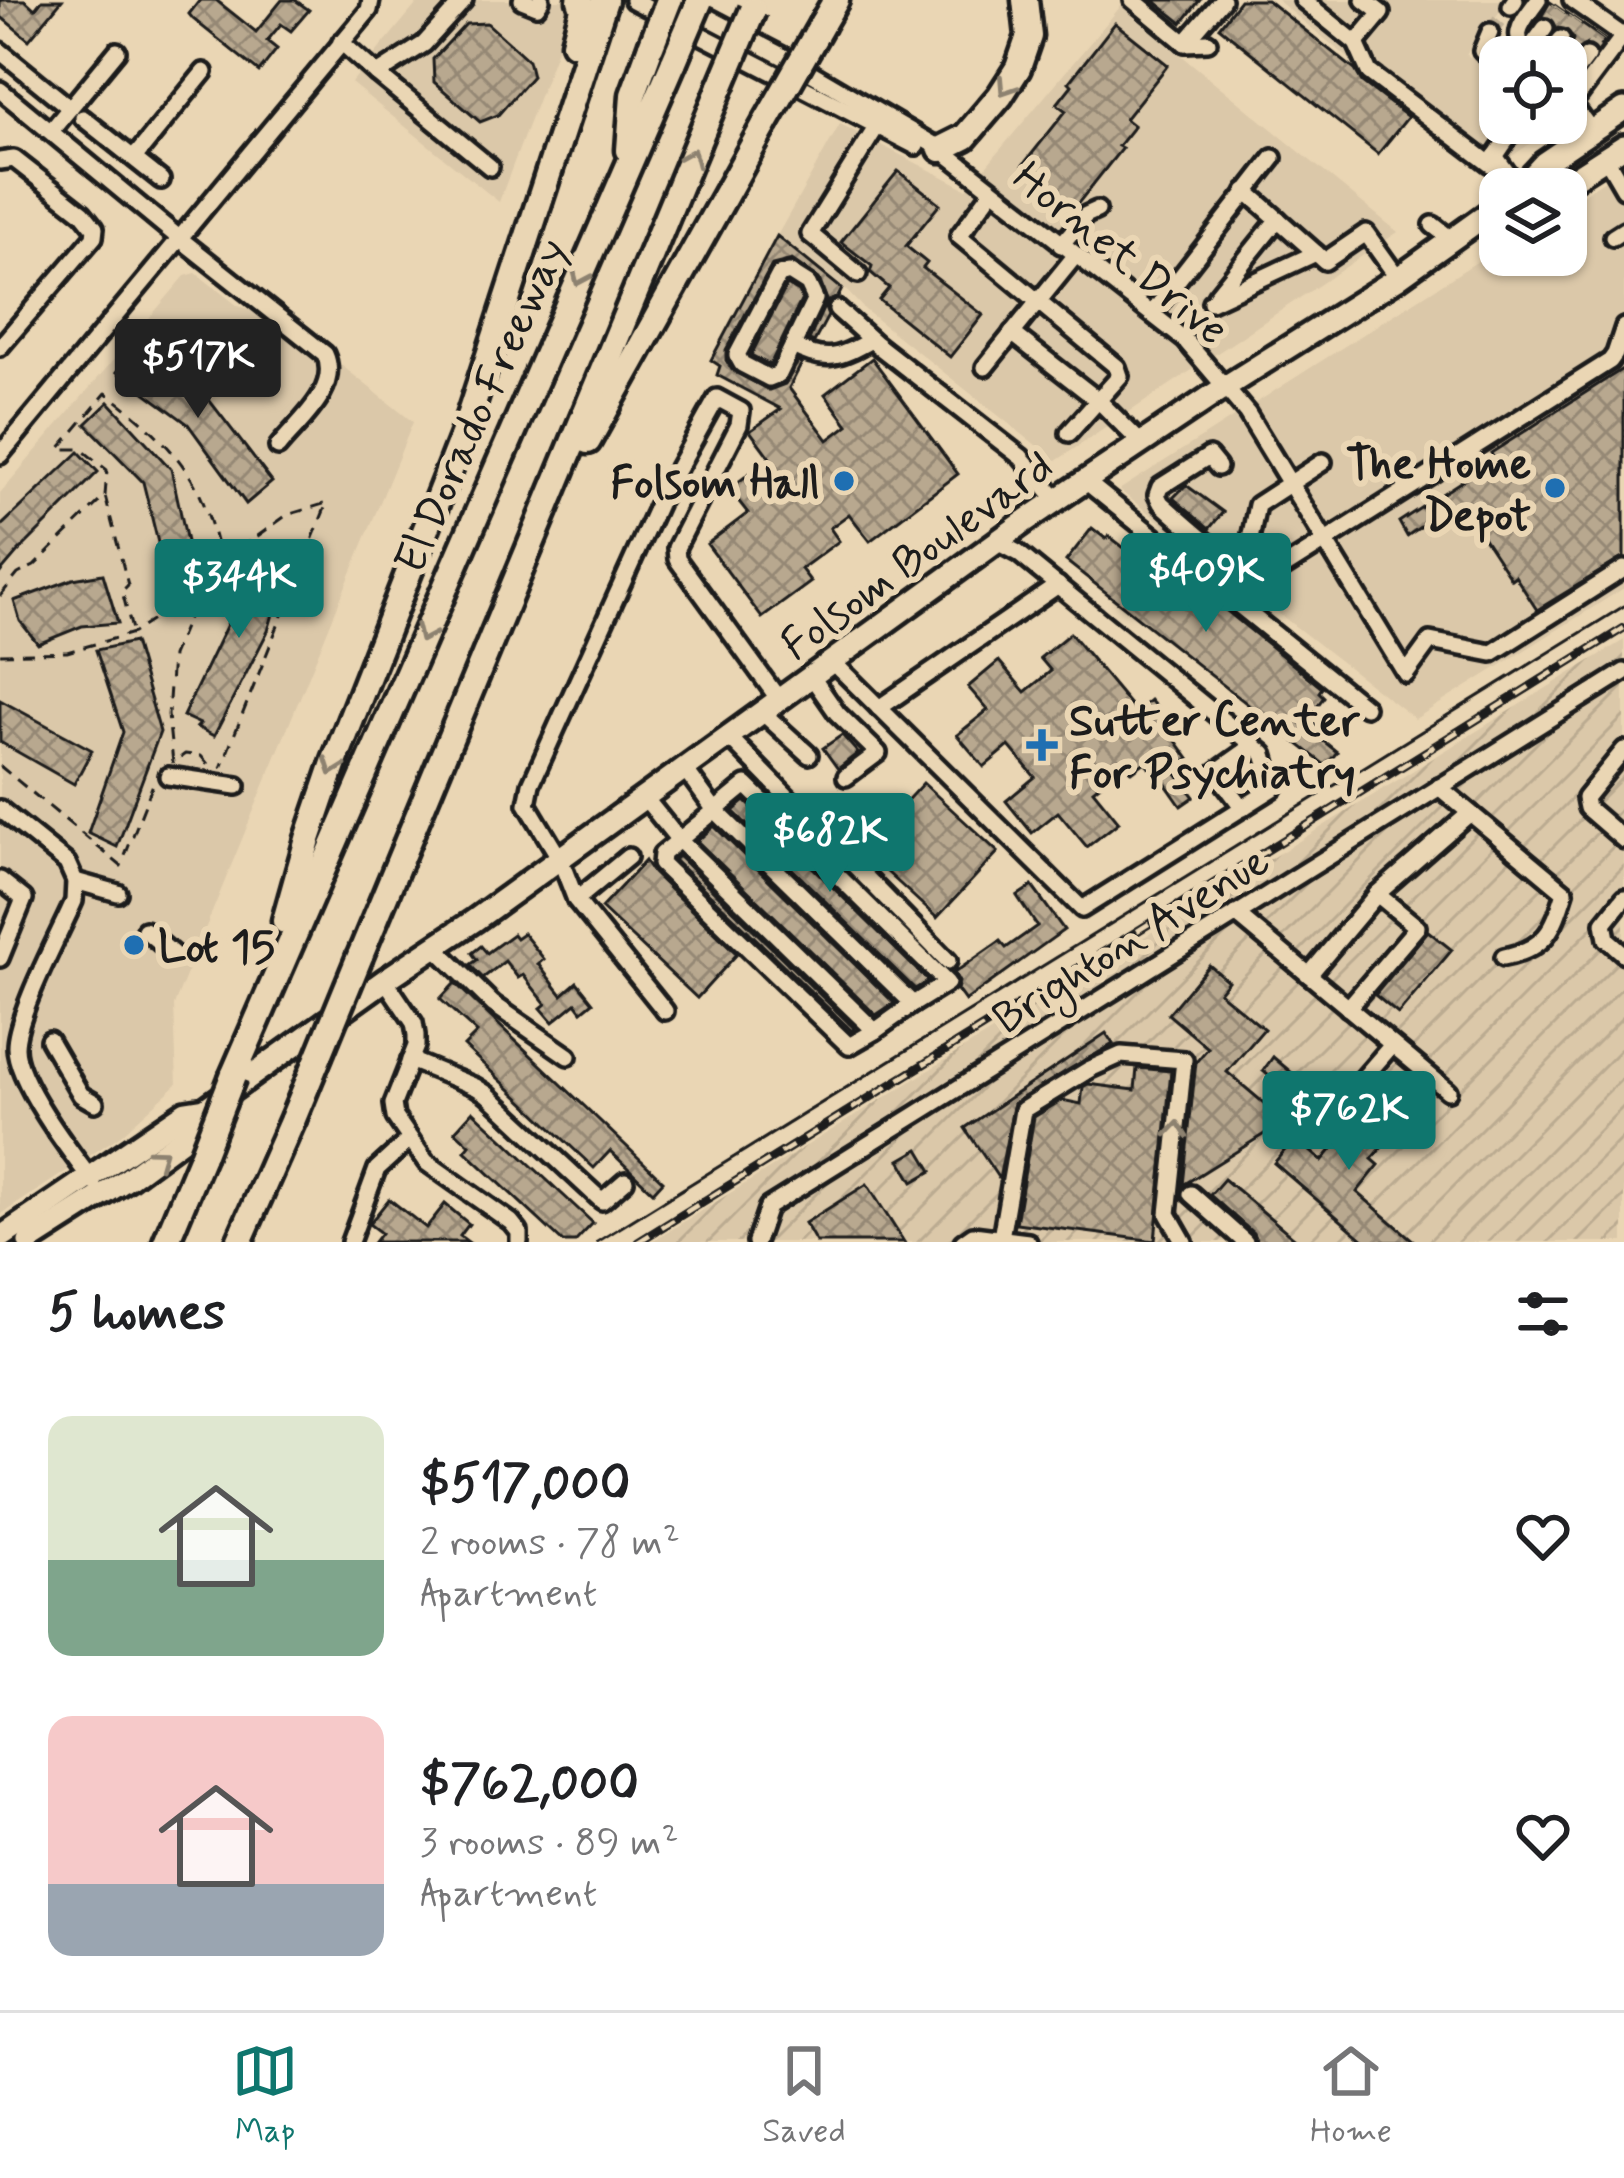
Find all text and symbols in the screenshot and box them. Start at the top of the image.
map controls [1479,36,1587,276]
button: locate [1479,36,1587,144]
one-way arrow [998,73,1020,95]
one-way arrow [677,148,701,169]
street label: Hornet Drive [1000,149,1240,360]
button: layers [1479,168,1587,276]
street label: El Dorado Freeway [382,230,583,583]
one-way arrow [571,265,595,286]
pin: $517K [114,319,282,421]
text: $517K [142,332,254,383]
place label: The Home Depot [1346,436,1531,547]
street label: Folsom Boulevard [770,438,1066,676]
place label: Folsom Hall [610,455,820,514]
marker: Folsom Hall [831,468,857,494]
marker: The Home Depot [1542,475,1568,501]
pin: $409K [1122,533,1290,635]
pin: $344K [155,539,323,641]
text: $409K [1148,546,1264,597]
text: $344K [182,552,296,603]
one-way arrow [415,622,439,644]
place label: Sutter Center For Psychiatry [1069,693,1361,804]
marker: Sutter Center For Psychiatry [1026,729,1058,761]
one-way arrow [323,755,347,776]
pin: $682K [746,793,914,895]
text: $682K [772,806,888,857]
street label: Brighton Avenue [983,832,1283,1053]
place label: Lot 15 [158,919,275,978]
marker: Lot 15 [121,932,147,958]
pin: $762K [1265,1071,1433,1173]
text: $762K [1290,1084,1408,1135]
one-way arrow [1163,1120,1189,1140]
one-way arrow [146,1148,168,1170]
text: 5 homes [48,1281,226,1347]
icon: filters [1510,1281,1576,1347]
text: $517,000 [420,1452,630,1518]
icon: home [144,1464,288,1608]
icon: heart [1510,1503,1576,1569]
text: 2 rooms · 78 m² [420,1518,680,1569]
text: Apartment [420,1569,597,1620]
text: $762,000 [420,1752,639,1818]
icon: home [144,1764,288,1908]
icon: heart [1510,1803,1576,1869]
text: 3 rooms · 89 m² [420,1818,679,1869]
text: Apartment [420,1869,597,1920]
tab: Map [232,2038,298,2154]
tab: Saved [762,2038,846,2154]
tab: Home [1310,2038,1392,2154]

